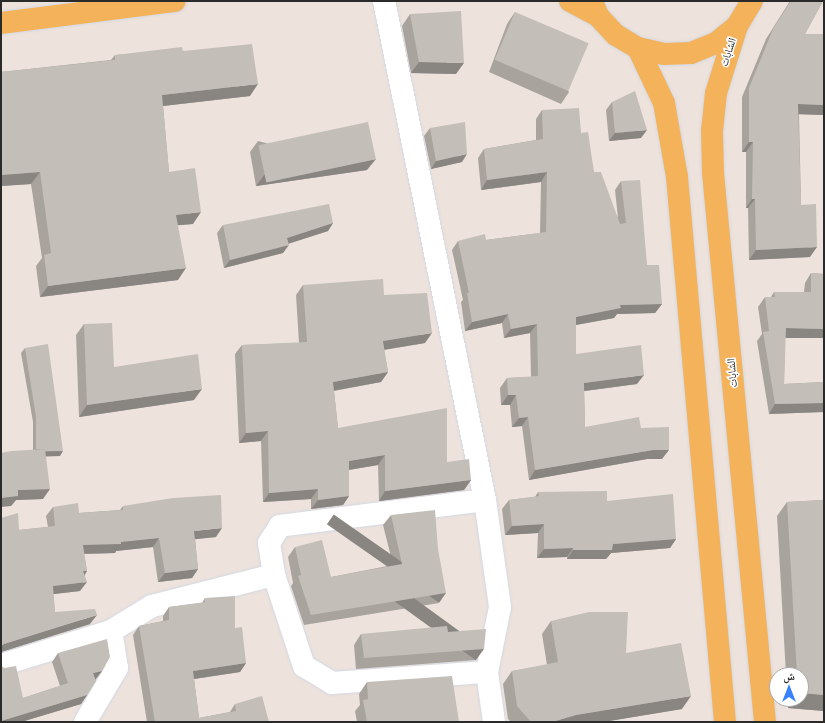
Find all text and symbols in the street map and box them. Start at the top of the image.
street label: الشابات [717,36,739,68]
street label: الشابات [724,358,740,388]
north arrow [769,667,809,707]
text: ش [783,669,795,683]

